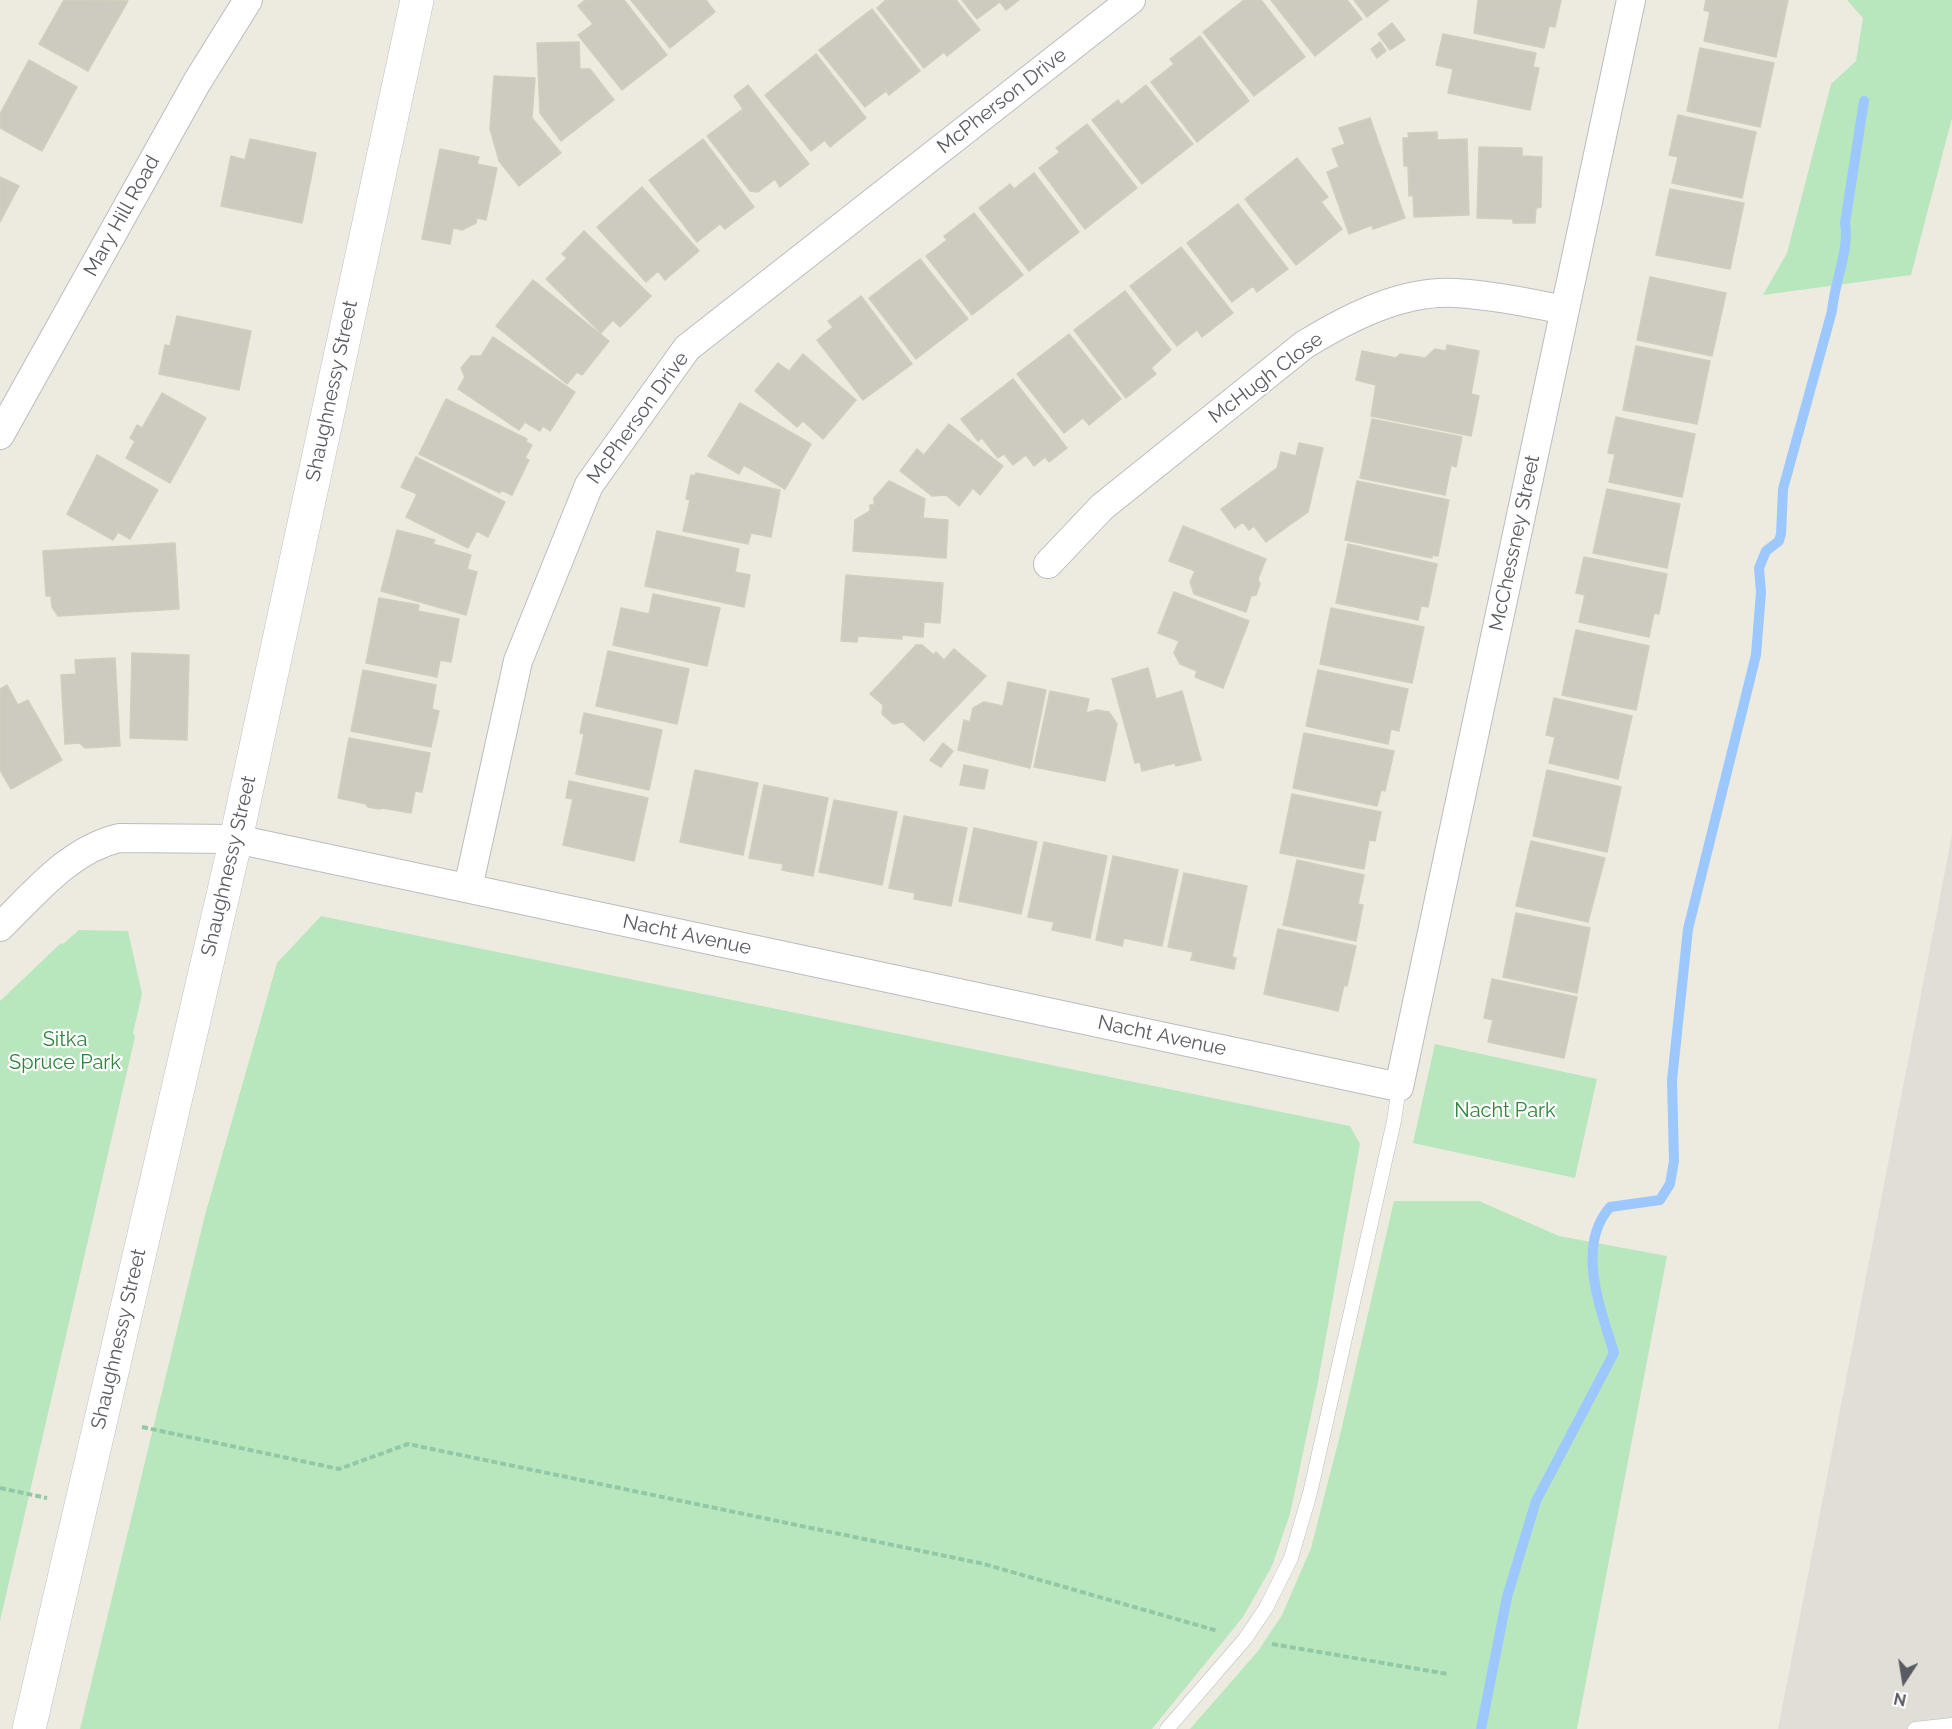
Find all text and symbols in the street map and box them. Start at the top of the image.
street label: McPherson Drive [933,43,1071,159]
street label: Mary Hill Road [79,151,165,281]
street label: Shaughnessy Street [301,298,363,484]
street label: McHugh Close [1204,327,1328,429]
street label: McPherson Drive [582,347,694,489]
street label: McChessney Street [1485,453,1545,633]
street label: Shaughnessy Street [197,773,261,959]
street label: Nacht Avenue [621,910,753,960]
street label: Nacht Avenue [1096,1011,1228,1061]
park label: Sitka Spruce Park [9,1028,121,1075]
park label: Nacht Park [1454,1099,1556,1123]
street label: Shaughnessy Street [87,1246,151,1432]
north arrow [1874,1651,1934,1711]
text: N [1892,1689,1908,1710]

